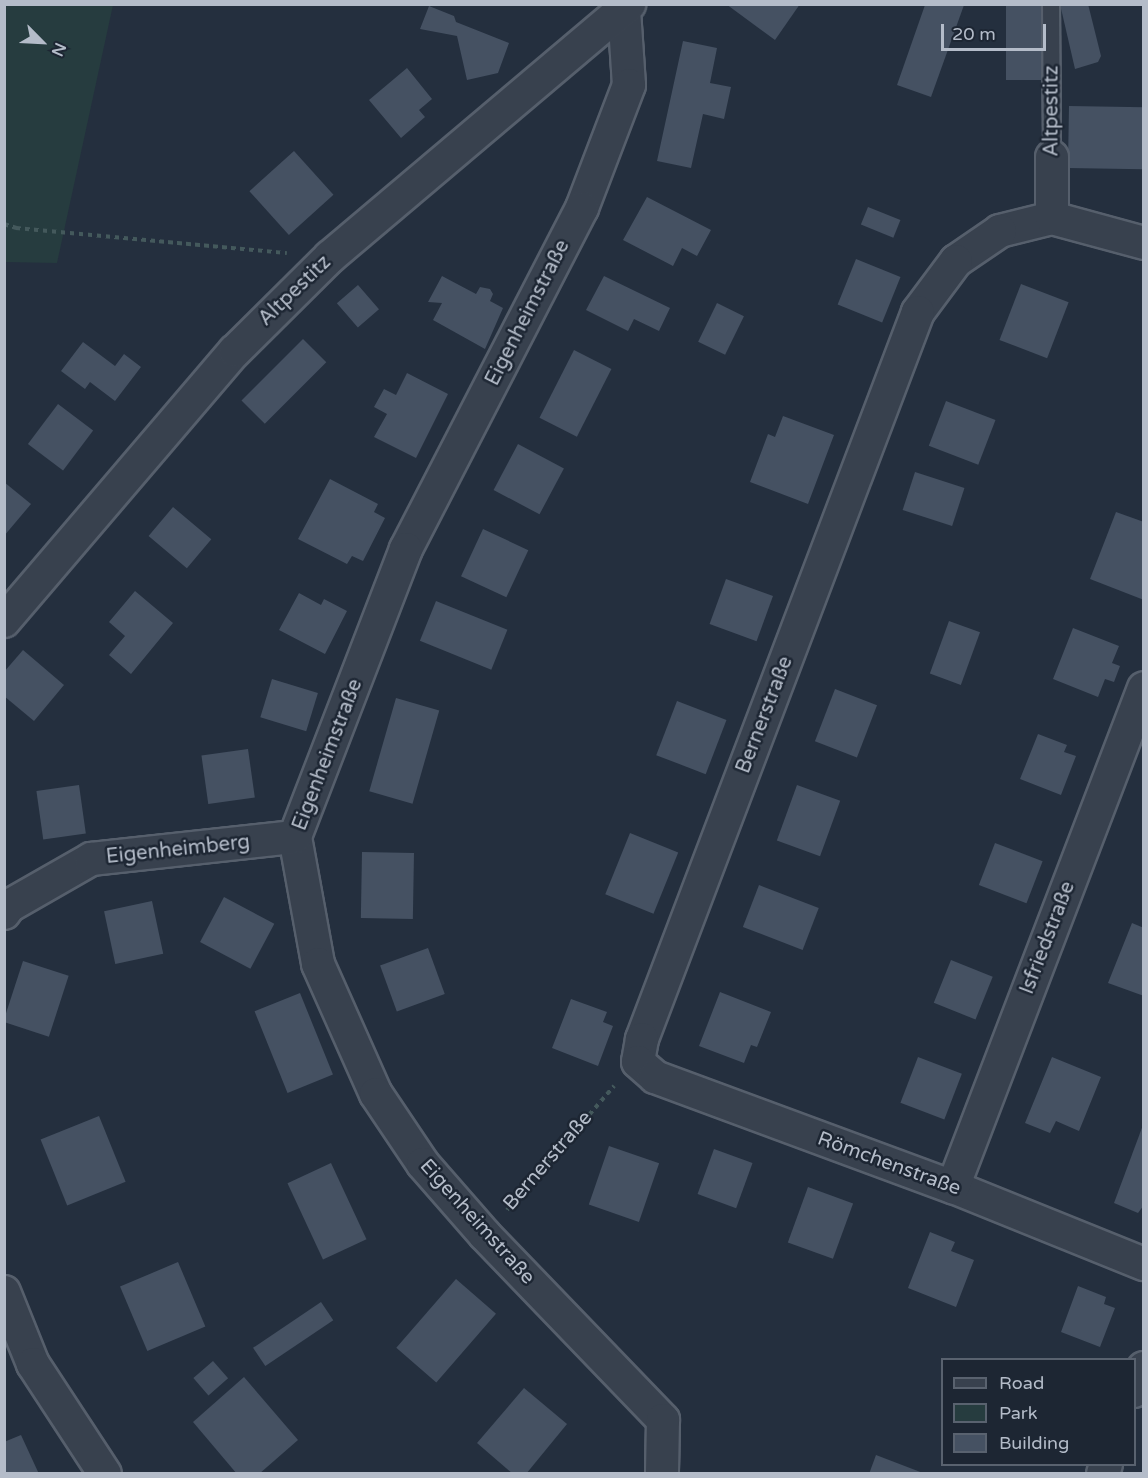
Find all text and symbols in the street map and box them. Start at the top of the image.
north arrow [12,12,72,72]
scale bar [944,12,1049,50]
text: 20 m [952,23,996,45]
text: N [47,39,70,59]
street label: Altpestitz [1040,65,1064,157]
street label: Eigenheimstraße [481,236,575,390]
street label: Altpestitz [254,251,336,331]
street label: Bernerstraße [732,653,798,777]
street label: Eigenheimstraße [288,676,368,834]
street label: Eigenheimberg [105,831,251,869]
street label: Isfriedstraße [1016,878,1080,998]
street label: Bernerstraße [498,1107,598,1215]
street label: Römchenstraße [814,1127,964,1201]
street label: Eigenheimstraße [414,1154,540,1290]
legend [941,1358,1136,1466]
text: Road [999,1372,1044,1394]
text: Park [999,1402,1037,1424]
text: Building [999,1432,1069,1454]

